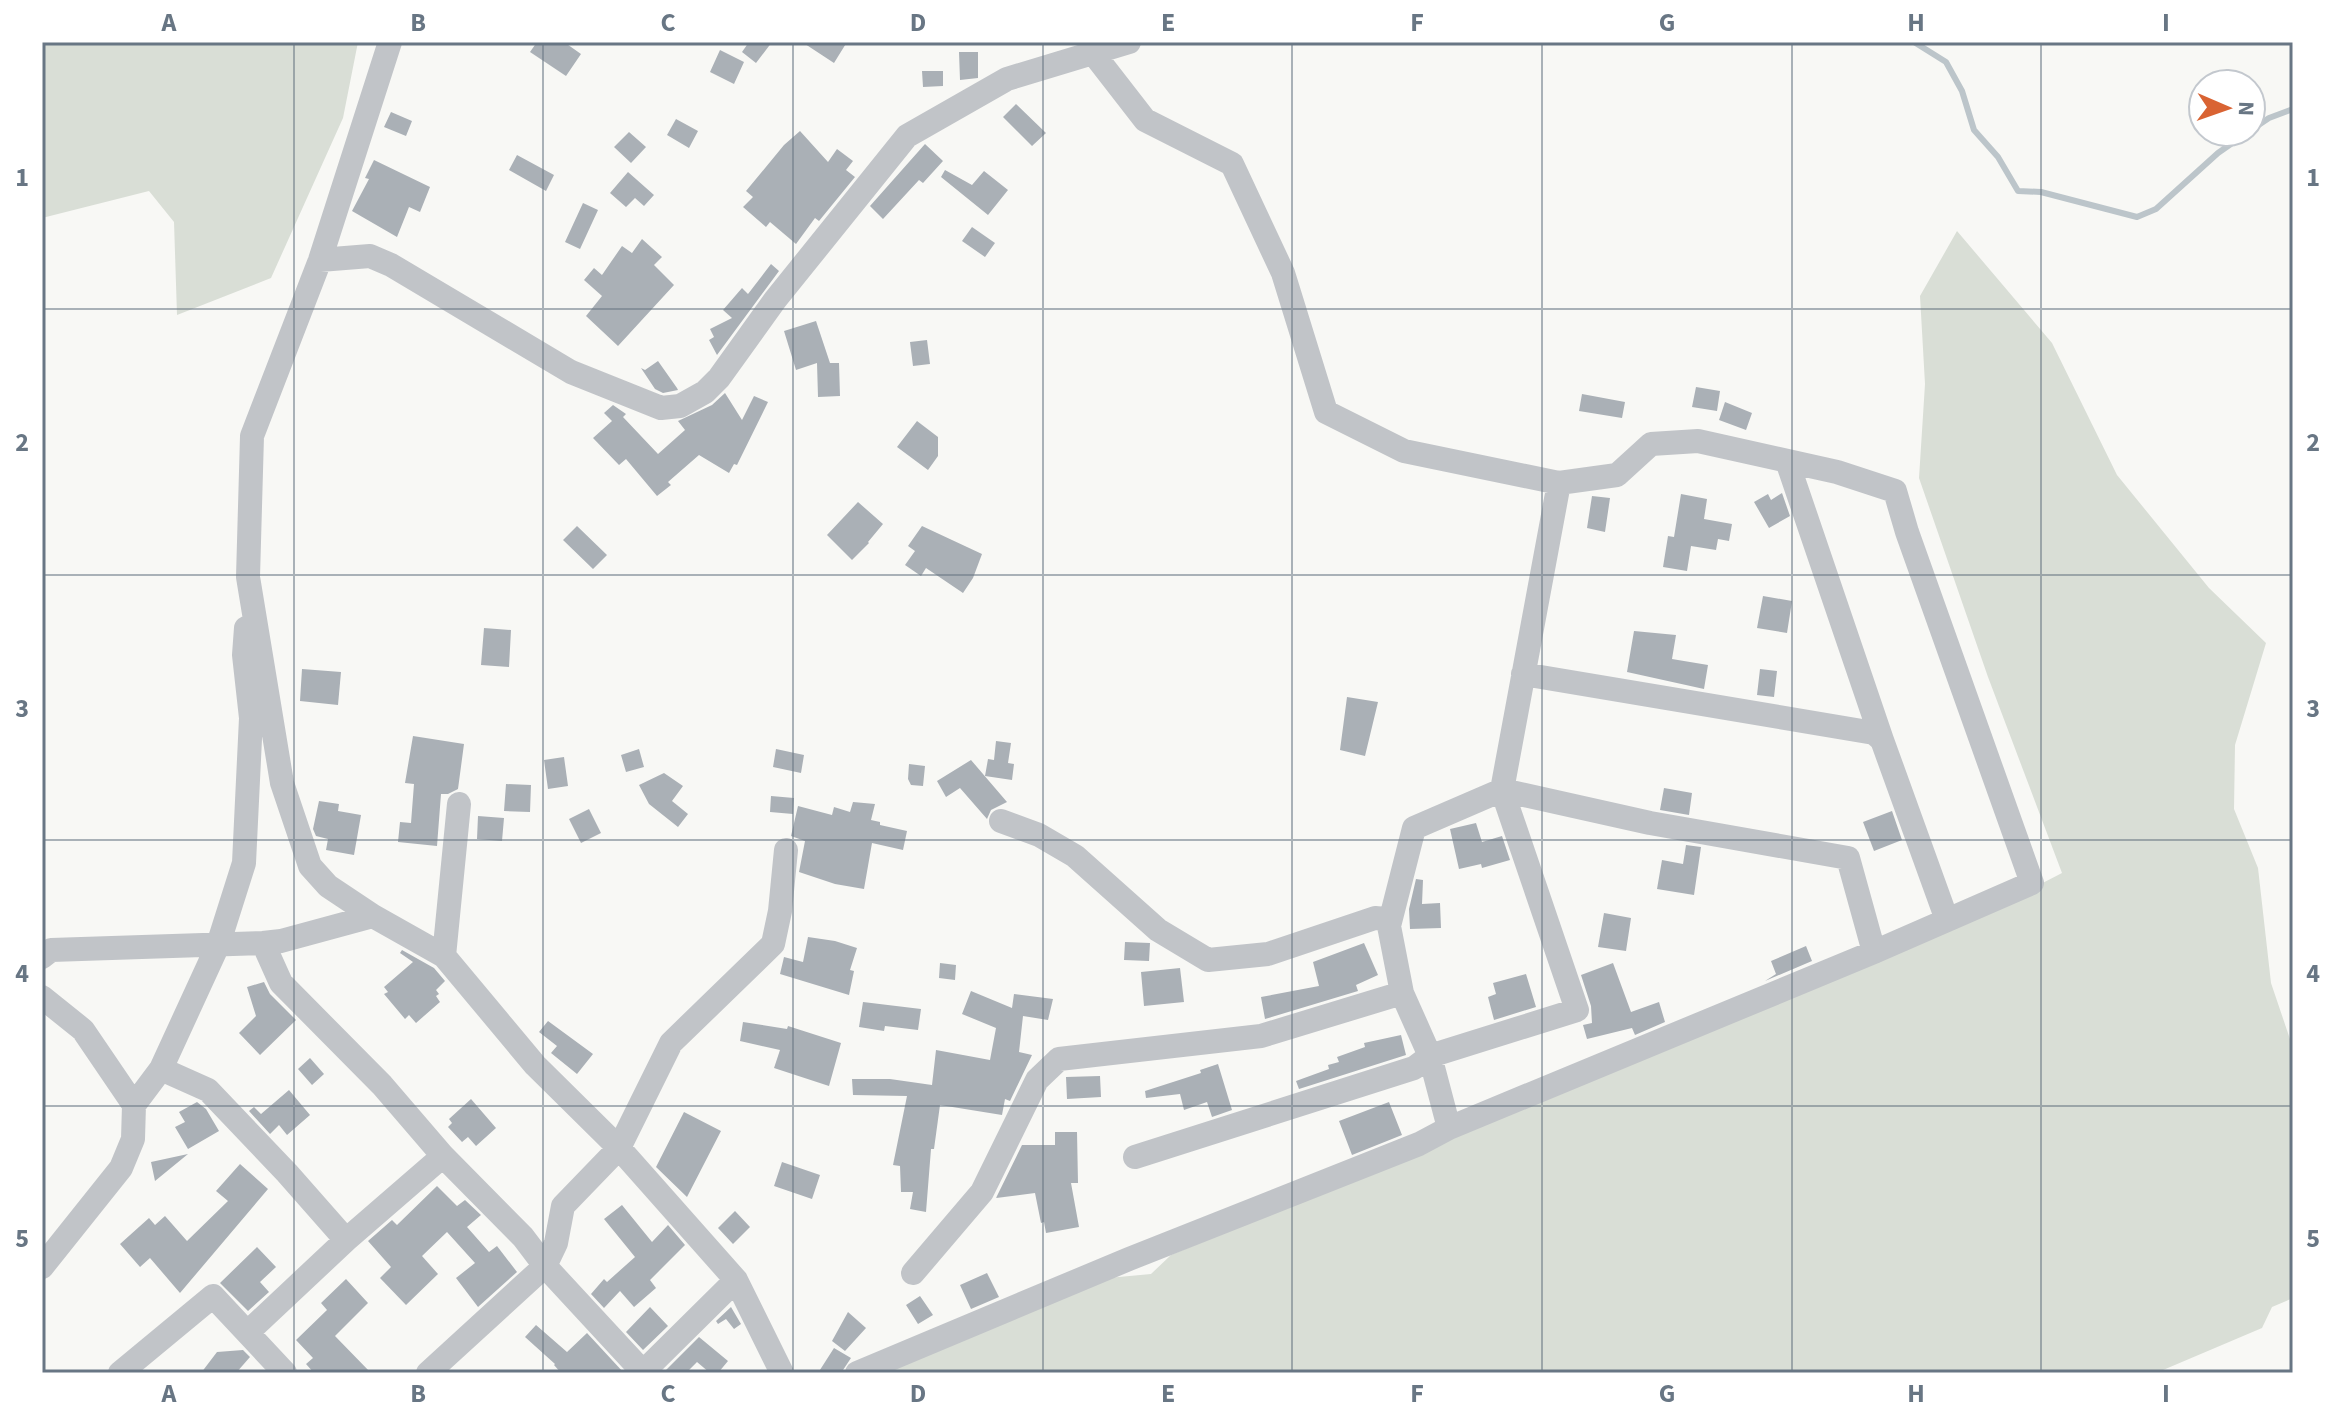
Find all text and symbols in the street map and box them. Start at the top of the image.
text: A [161,4,178,41]
text: B [410,4,426,41]
text: C [660,4,676,41]
text: D [910,4,926,41]
text: E [1161,4,1175,41]
text: F [1410,4,1424,41]
text: G [1659,4,1675,41]
text: H [1907,4,1925,41]
text: I [2162,4,2170,41]
north arrow [2187,68,2267,148]
text: N [2230,101,2262,117]
text: 1 [15,159,29,196]
text: 1 [2306,159,2320,196]
text: 2 [15,424,29,461]
text: 2 [2306,424,2320,461]
text: 3 [15,690,29,727]
text: 3 [2306,690,2320,727]
text: 4 [15,955,29,992]
text: 4 [2306,955,2320,992]
text: 5 [15,1220,29,1257]
text: 5 [2306,1220,2320,1257]
text: A [161,1375,178,1412]
text: B [410,1375,426,1412]
text: C [660,1375,676,1412]
text: D [910,1375,926,1412]
text: E [1161,1375,1175,1412]
text: F [1410,1375,1424,1412]
text: G [1659,1375,1675,1412]
text: H [1907,1375,1925,1412]
text: I [2162,1375,2170,1412]

